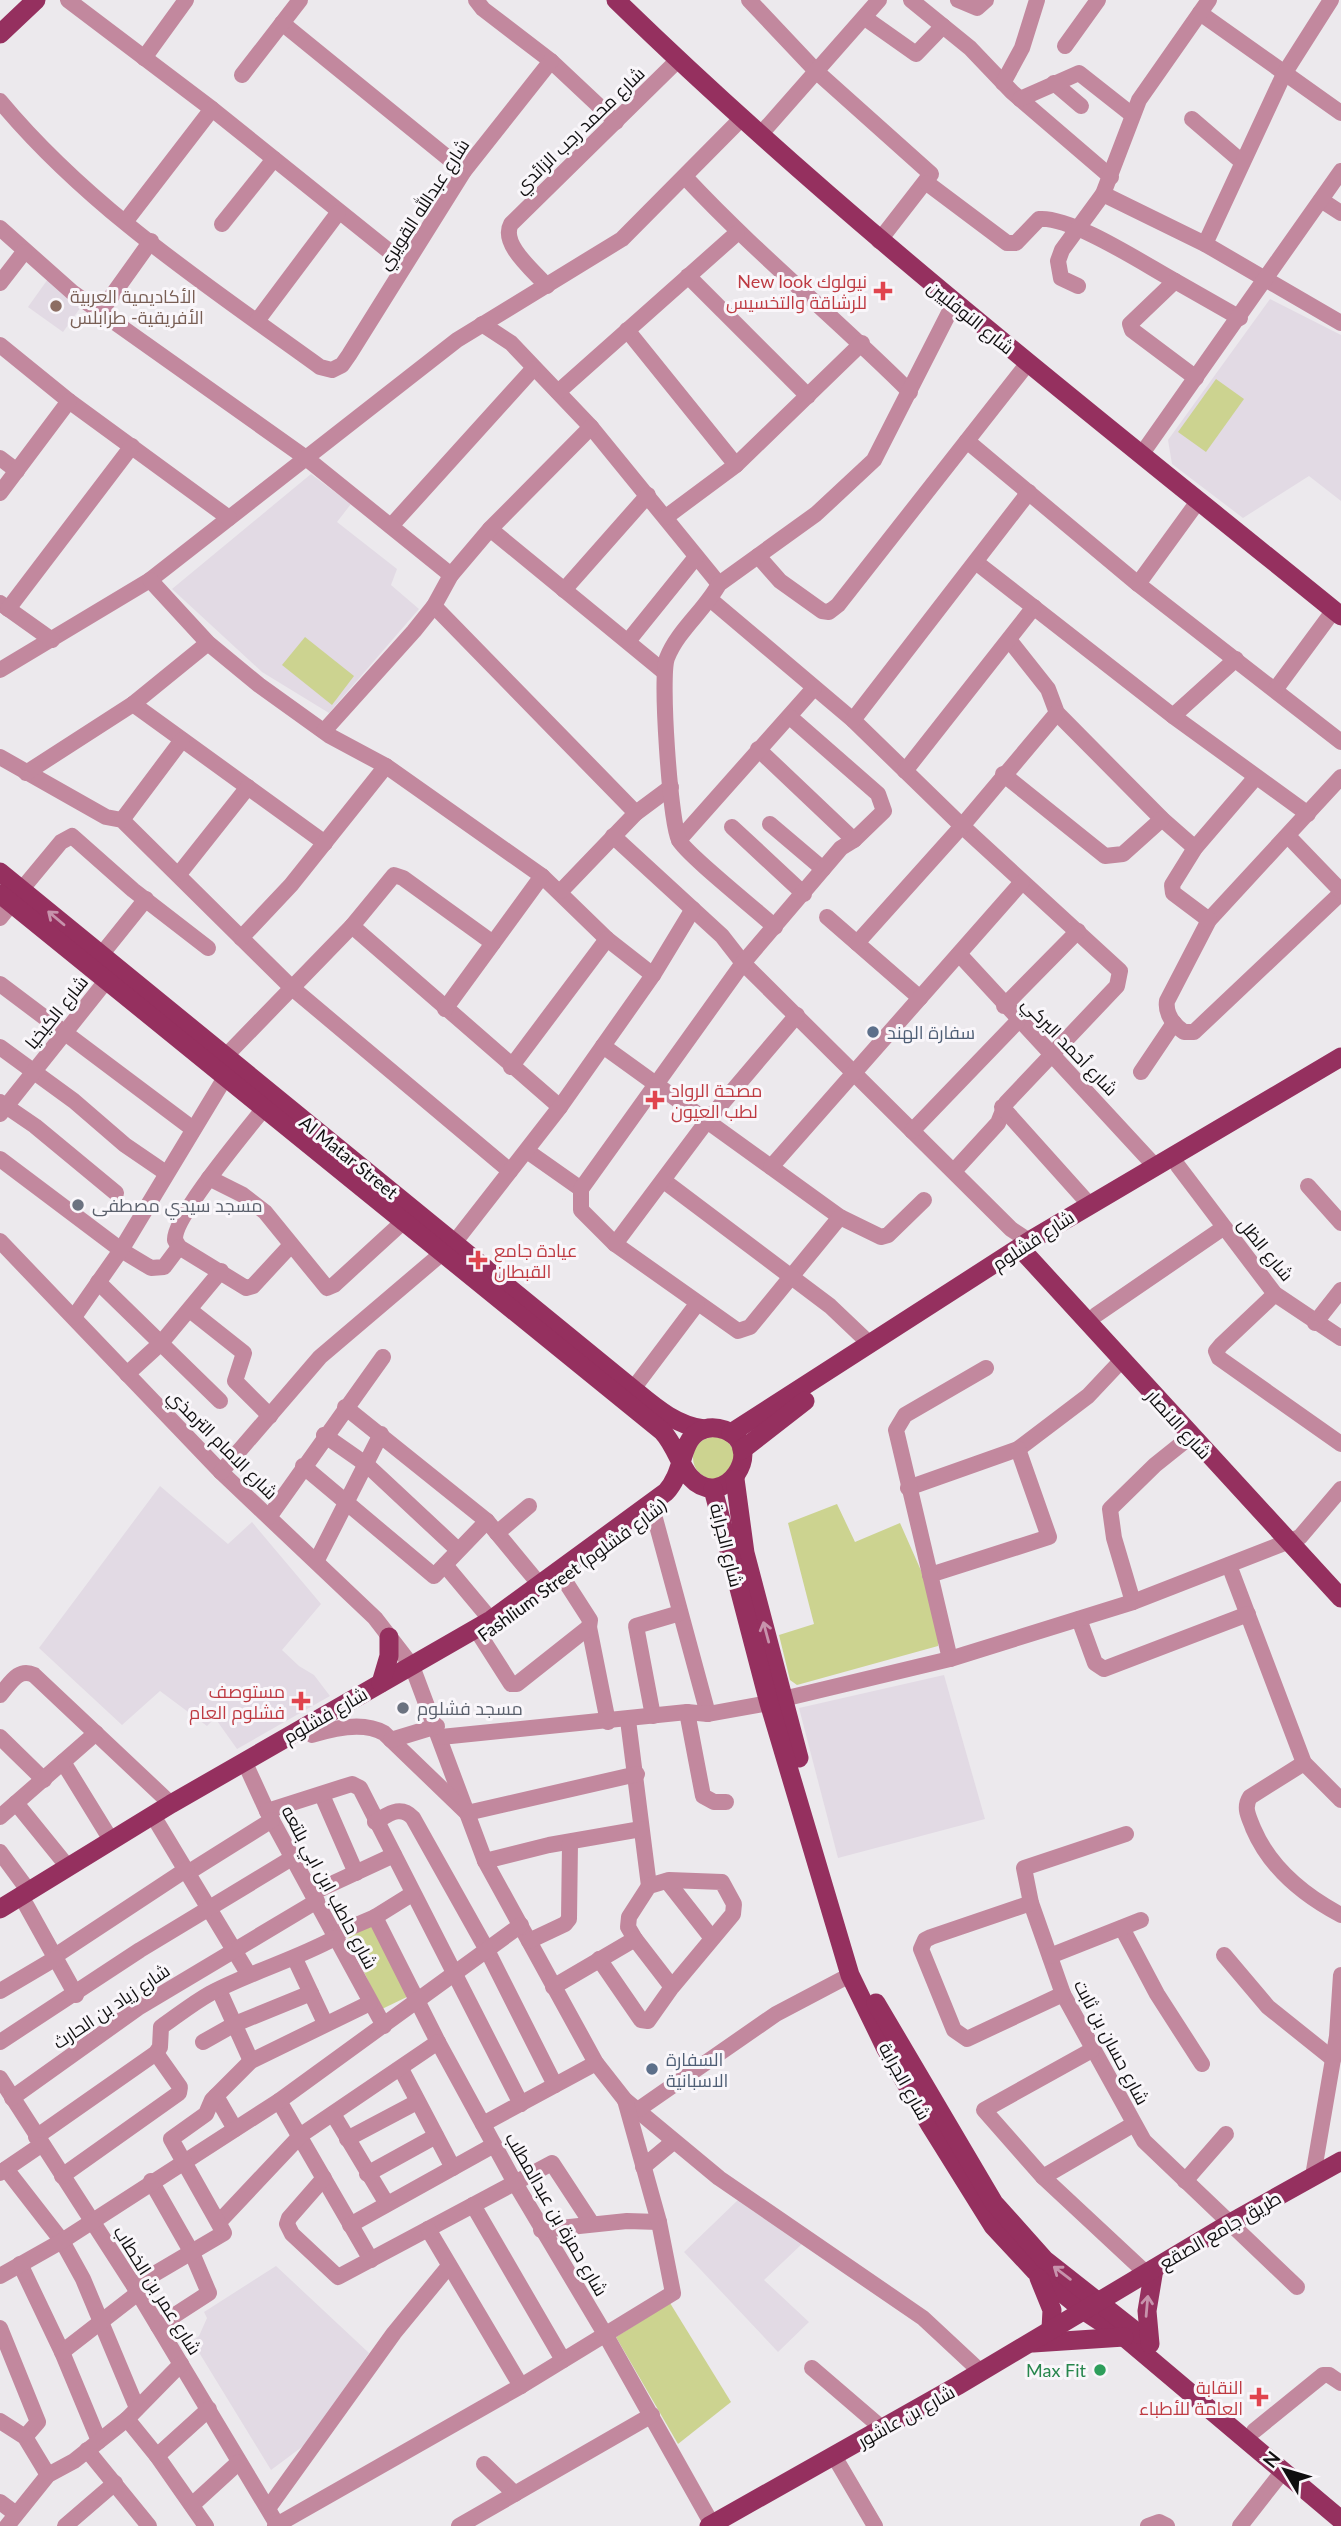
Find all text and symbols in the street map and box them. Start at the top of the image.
street label: شارع محمد رجب الزائدي [509,62,652,201]
street label: شارع عبدالله القويري [373,134,477,276]
place label: New look نيولوك للرشاقة والتخسيس [726,270,867,314]
street label: شارع النوفليين [922,276,1019,360]
marker: New look نيولوك للرشاقة والتخسيس [873,281,893,301]
place label: الأكاديمية العربية الأفريقية- طرابلس [70,285,204,329]
marker: الأكاديمية العربية الأفريقية- طرابلس [48,298,64,314]
one-way arrow [48,910,66,926]
street label: شارع الكيخيا [20,971,94,1054]
street label: شارع أحمد البركي [1015,992,1122,1103]
place label: سفارة الهند [887,1021,975,1044]
marker: سفارة الهند [865,1024,881,1040]
place label: مصحة الرواد لطب العيون [671,1079,762,1123]
marker: مصحة الرواد لطب العيون [645,1090,665,1110]
street label: Al Matar Street [296,1111,403,1204]
place label: مسجد سيدي مصطفى [92,1194,262,1220]
marker: مسجد سيدي مصطفى [70,1197,86,1213]
street label: شارع فشلوم [988,1205,1079,1276]
street label: شارع الظل [1232,1213,1298,1286]
place label: عيادة جامع القبطان [494,1239,577,1283]
marker: عيادة جامع القبطان [468,1250,488,1270]
street label: شارع الامام الترمذي [161,1384,283,1506]
street label: شارع الانصار [1140,1384,1216,1465]
street label: Fashlium Street (شارع فشلوم) [473,1494,672,1648]
street label: شارع الجرابة [704,1501,748,1590]
one-way arrow [759,1621,772,1644]
place label: مستوصف فشلوم العام [189,1680,285,1725]
street label: شارع فشلوم [279,1682,372,1750]
marker: مستوصف فشلوم العام [291,1691,311,1711]
place label: مسجد فشلوم [417,1697,523,1721]
marker: مسجد فشلوم [395,1700,411,1716]
street label: شارع حاطب ابن ابي بلتعه [274,1802,382,1974]
street label: شارع زياد بن الحارث [48,1959,175,2055]
street label: شارع حسان بن ثابت [1068,1976,1154,2109]
street label: شارع الجرابة [873,2038,935,2125]
place label: السفارة الاسبانية [666,2048,728,2091]
marker: السفارة الاسبانية [644,2061,660,2077]
street label: شارع حمزة بن عبدالمطلب [499,2128,613,2301]
street label: طريق جامع الصقع [1155,2186,1286,2275]
street label: شارع عمر بن الخطاب [108,2221,207,2360]
one-way arrow [1053,2265,1071,2280]
one-way arrow [1141,2295,1154,2318]
place label: Max Fit [1026,2359,1087,2381]
marker: Max Fit [1092,2362,1108,2378]
place label: النقابة العامة للأطباء [1139,2376,1243,2419]
street label: شارع بن عاشور [853,2380,959,2454]
marker: النقابة العامة للأطباء [1249,2387,1269,2407]
north arrow [1250,2435,1320,2505]
text: N [1258,2446,1285,2472]

